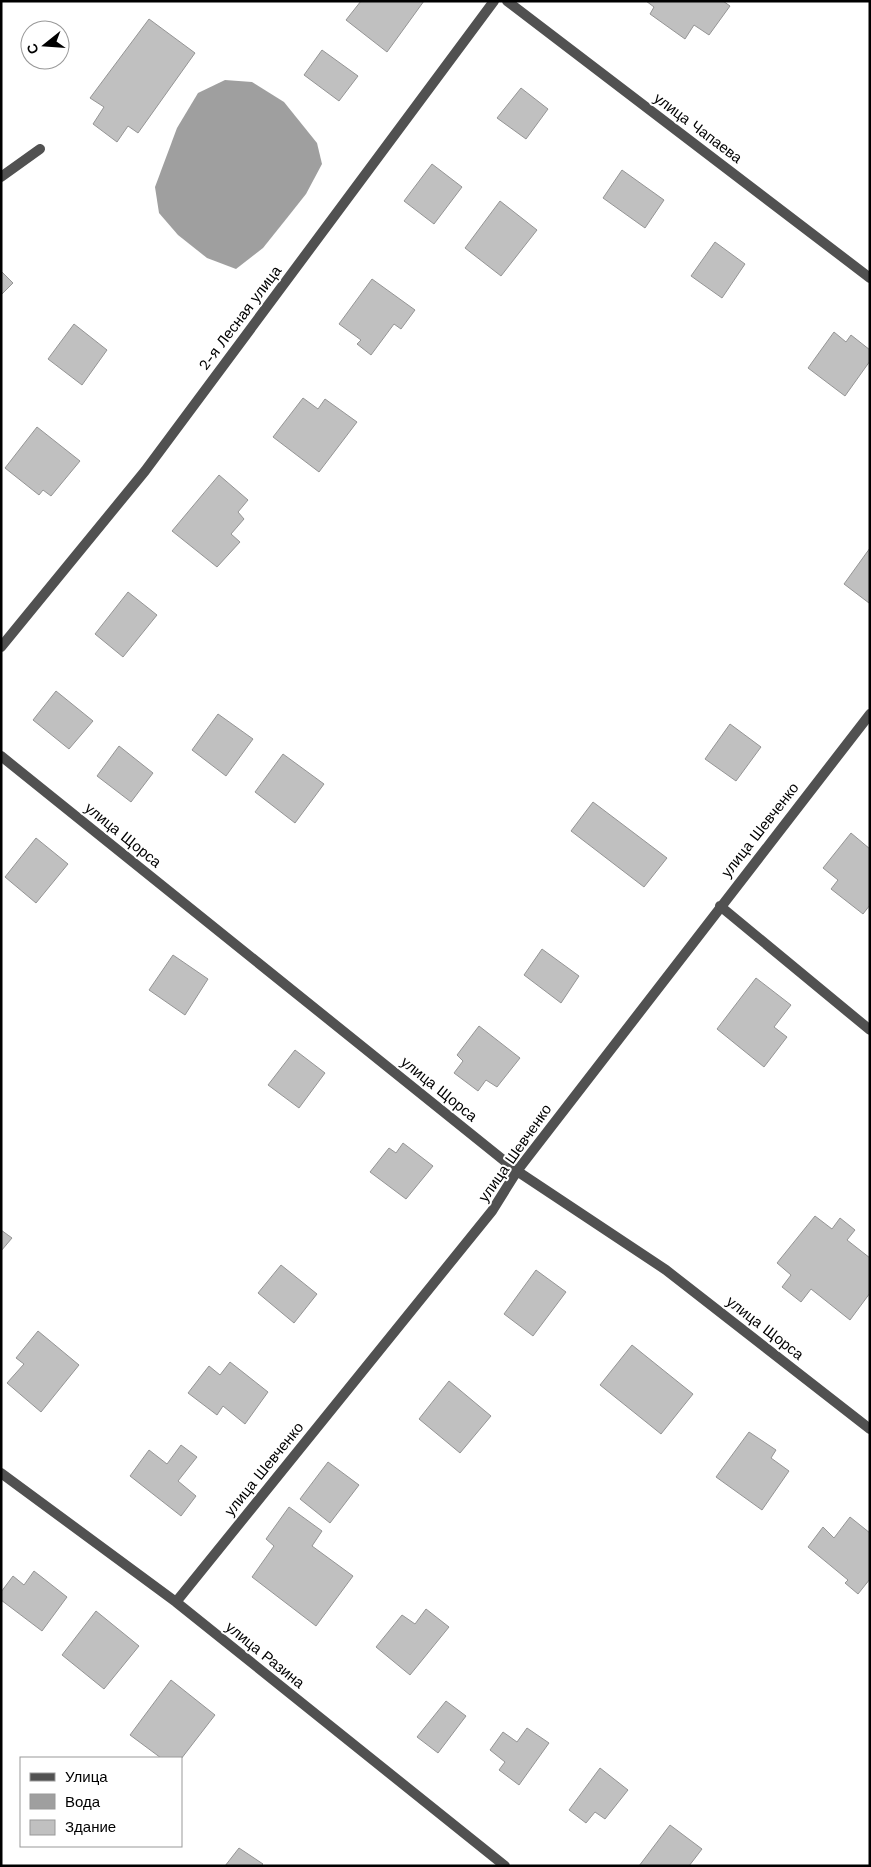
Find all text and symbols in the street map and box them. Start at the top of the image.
north arrow [20,20,70,70]
text: С [23,42,42,56]
street label: улица Чапаева [650,89,746,167]
street label: 2-я Лесная улица [195,262,286,374]
street label: улица Шевченко [717,779,803,881]
street label: улица Щорса [81,799,165,872]
street label: улица Щорса [397,1053,481,1126]
street label: улица Шевченко [475,1101,555,1205]
street label: улица Щорса [723,1292,808,1364]
street label: улица Шевченко [221,1419,307,1519]
street label: улица Разина [222,1618,308,1693]
legend [20,1757,182,1847]
text: Улица [65,1768,108,1786]
text: Вода [65,1793,101,1811]
text: Здание [65,1818,116,1836]

